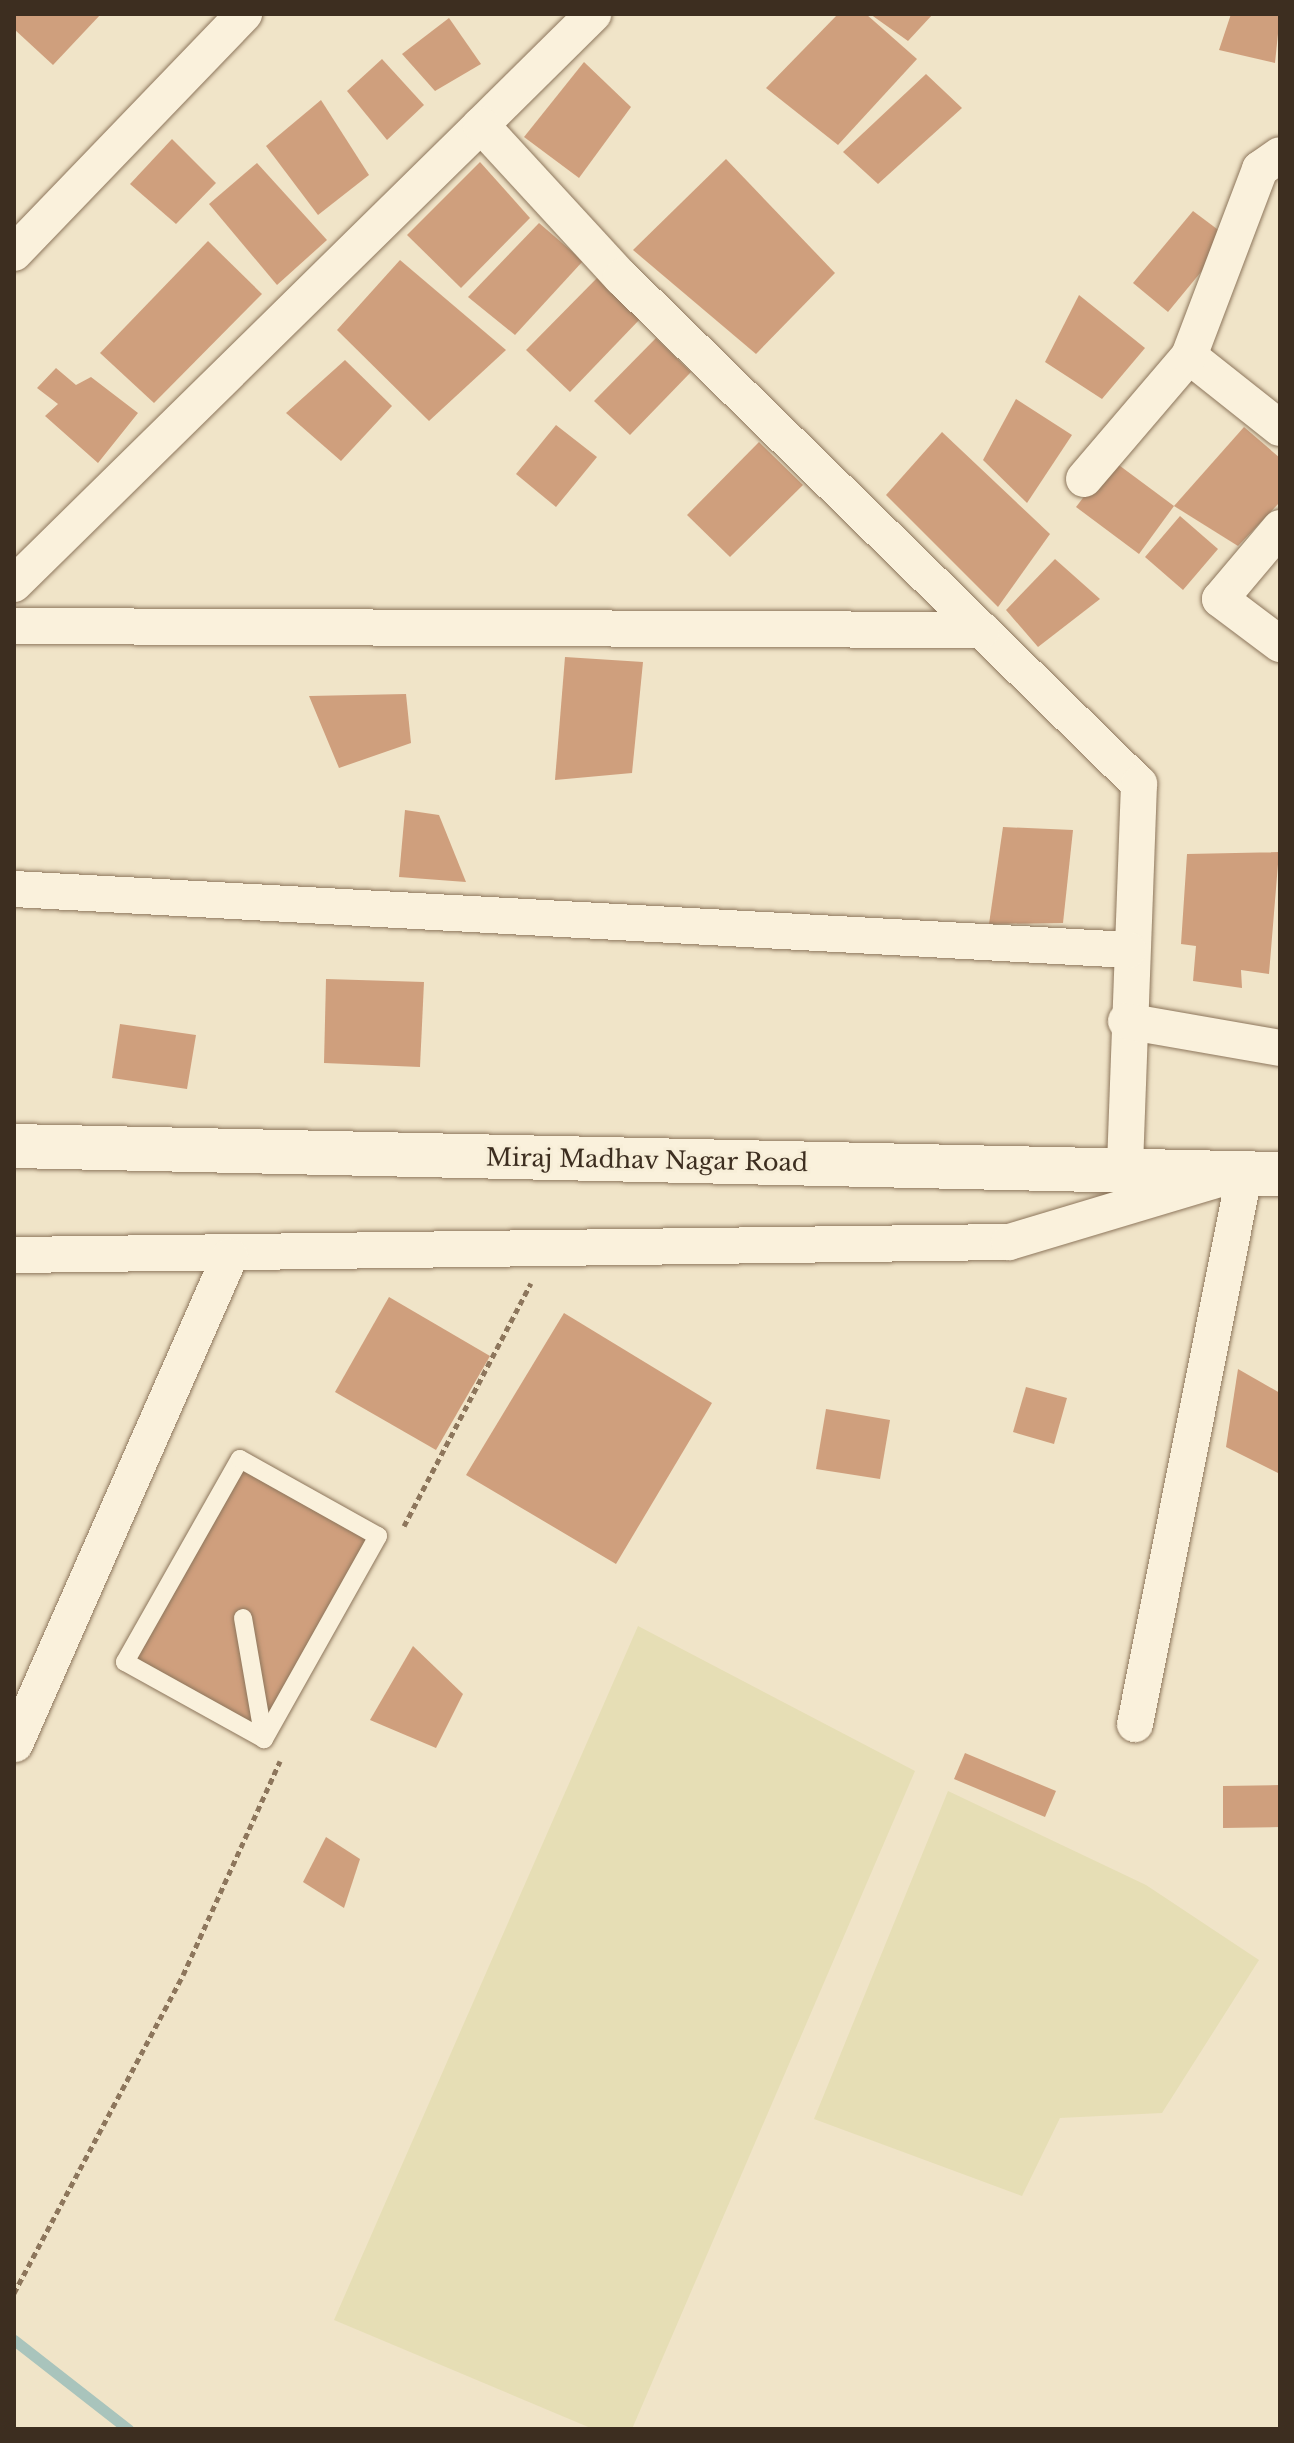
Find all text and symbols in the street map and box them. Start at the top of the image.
street label: Miraj Madhav Nagar Road [485,1143,809,1177]

